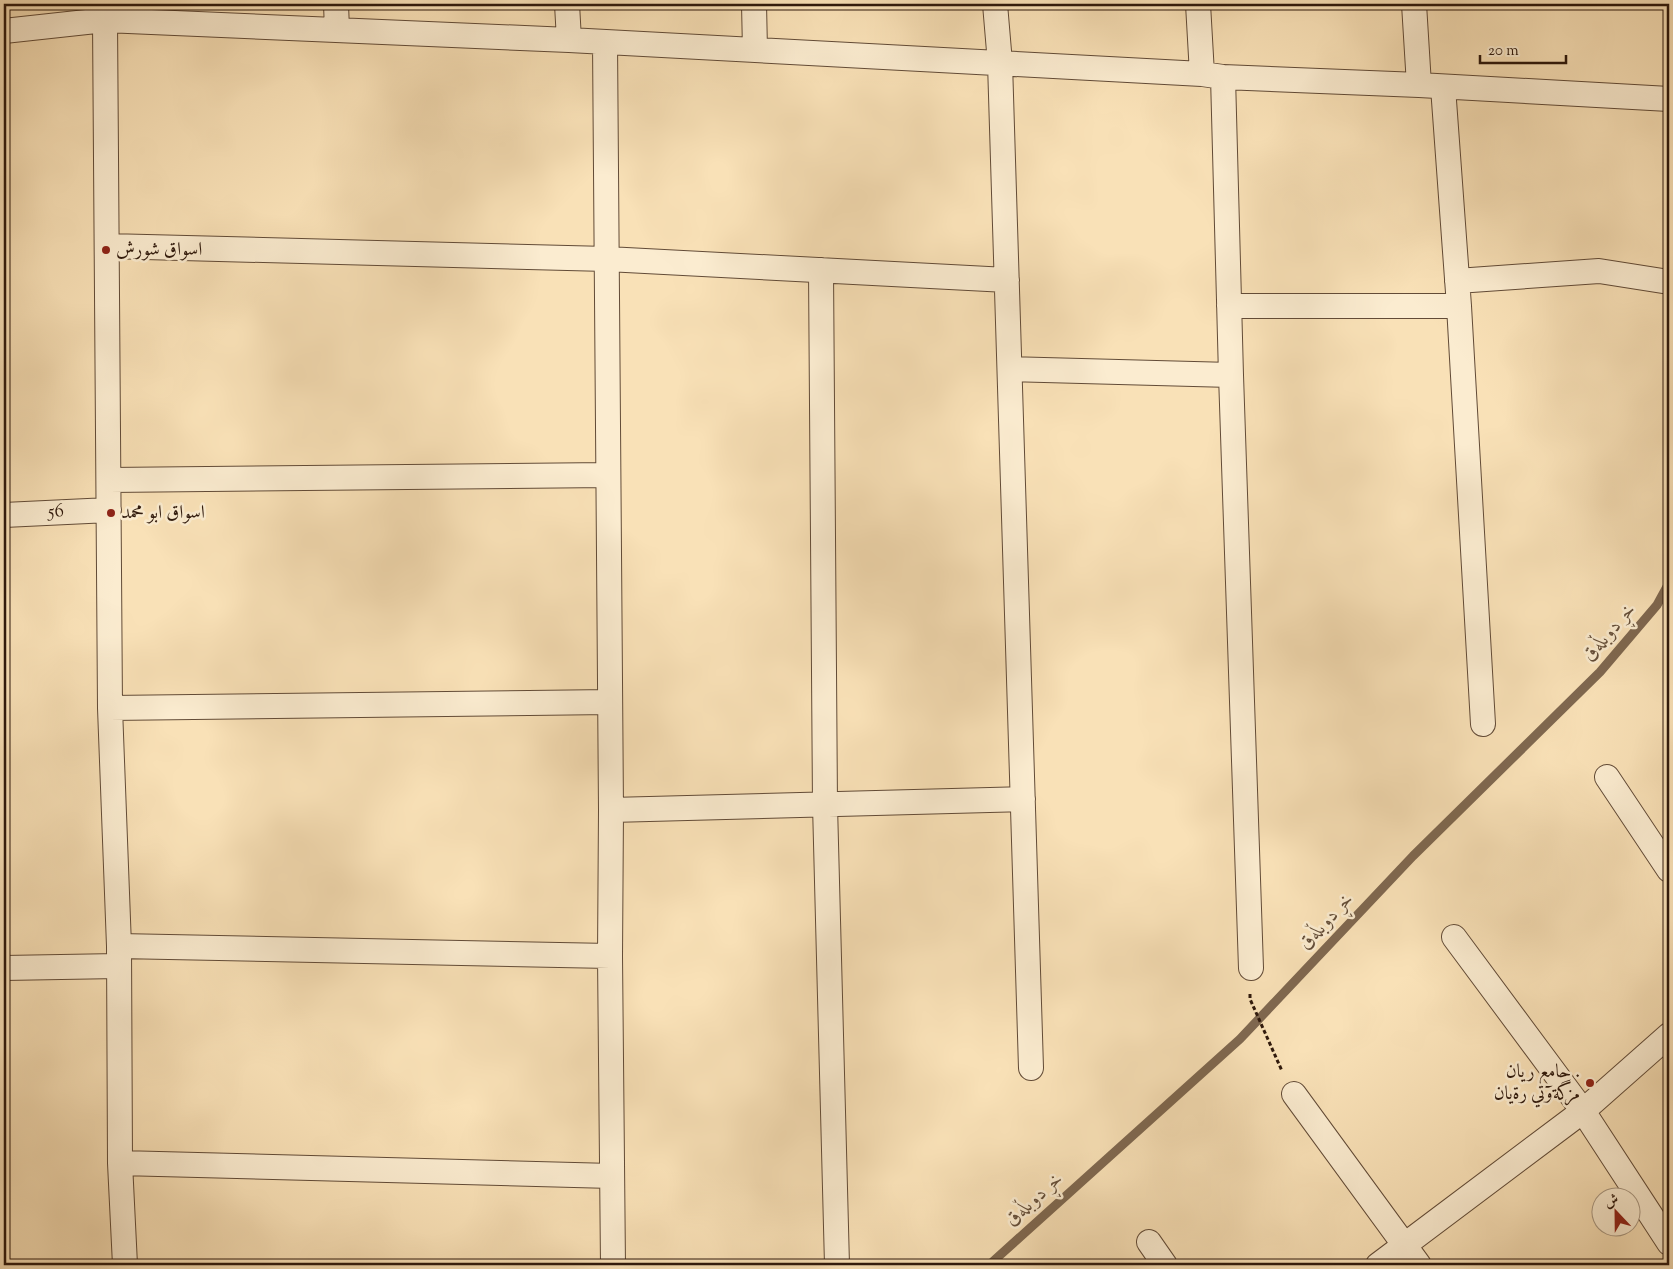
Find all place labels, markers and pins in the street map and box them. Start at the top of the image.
place label: اسواق شورش [116,237,202,264]
marker: اسواق شورش [100,244,112,256]
place label: اسواق ابو محمد [121,500,205,527]
marker: اسواق ابو محمد [105,507,117,519]
place label: جامع ريان . مزگةوتي رةيان [1494,1059,1580,1108]
marker: جامع ريان . مزگةوتي رةيان [1584,1077,1596,1089]

